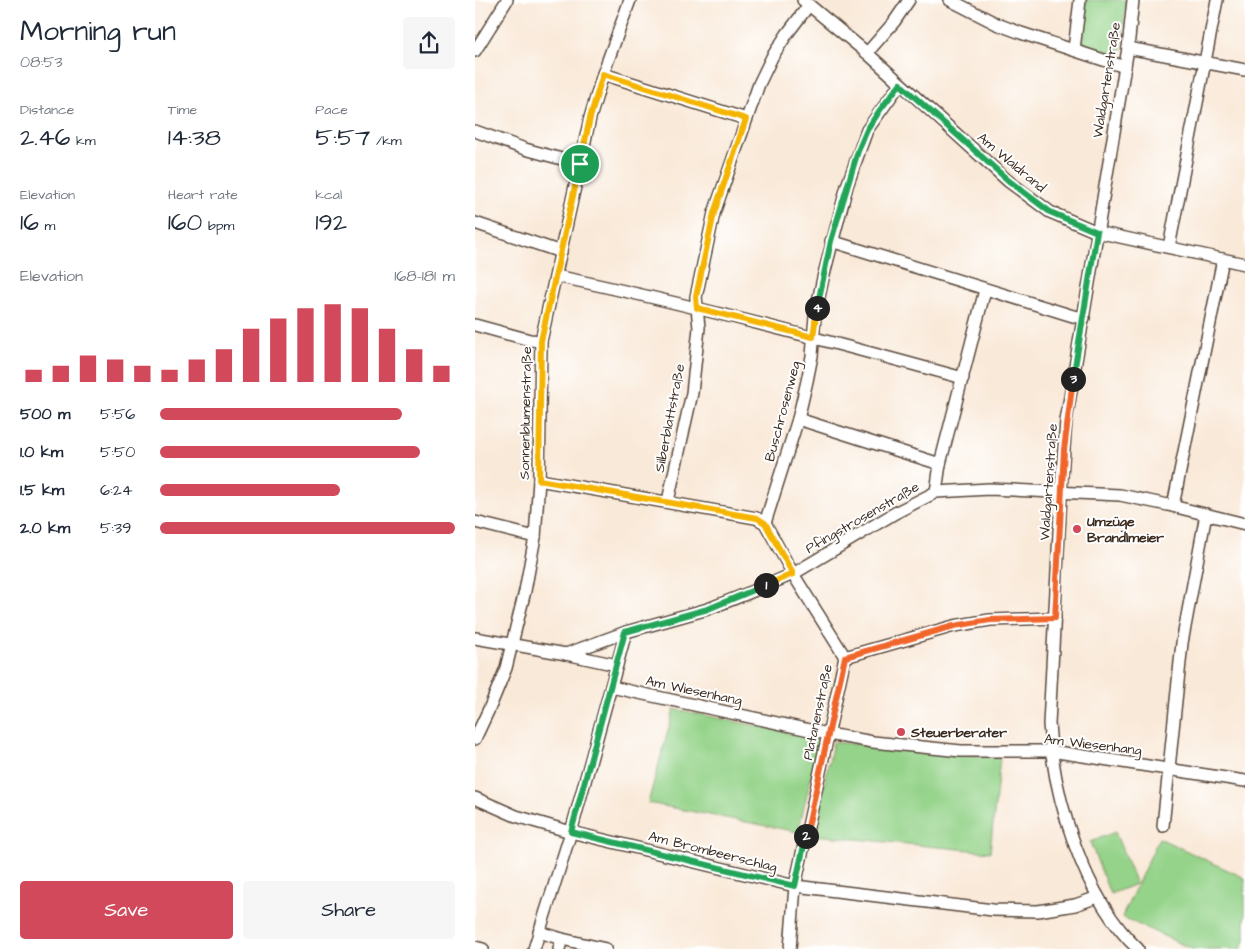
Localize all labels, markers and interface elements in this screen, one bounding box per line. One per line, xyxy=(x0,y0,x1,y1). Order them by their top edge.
text: Morning run xyxy=(20,12,176,51)
button: share xyxy=(403,17,455,69)
street label: Waldgartenstraße xyxy=(1088,20,1126,140)
text: 08:53 xyxy=(20,51,63,73)
text: Distance xyxy=(20,100,74,120)
text: Time xyxy=(168,100,197,120)
text: Pace xyxy=(315,100,348,120)
text: 2.46 xyxy=(20,120,71,155)
text: 14:38 xyxy=(168,120,221,155)
text: 5:57 xyxy=(315,120,370,155)
street label: Am Waldrand xyxy=(973,128,1050,197)
text: km xyxy=(71,131,96,151)
text: /km xyxy=(370,131,402,151)
pin xyxy=(559,143,601,185)
icon: arrive xyxy=(566,150,594,178)
text: Elevation xyxy=(20,185,75,205)
text: Heart rate xyxy=(168,185,238,205)
text: kcal xyxy=(315,185,342,205)
text: 16 xyxy=(20,205,39,240)
text: 160 xyxy=(168,205,202,240)
text: 192 xyxy=(315,205,347,240)
text: m xyxy=(39,216,55,236)
text: bpm xyxy=(202,216,234,236)
text: Elevation xyxy=(20,265,83,287)
text: 168–181 m xyxy=(394,265,455,287)
pin: 4 xyxy=(805,296,829,320)
text: 4 xyxy=(813,298,822,318)
street label: Sonnenblumenstraße xyxy=(515,346,537,480)
street label: Buschrosenweg xyxy=(760,359,806,464)
street label: Silberblattstraße xyxy=(650,362,690,474)
pin: 3 xyxy=(1061,366,1085,392)
text: 3 xyxy=(1070,369,1077,389)
text: 500 m xyxy=(20,403,70,425)
text: 5:56 xyxy=(100,403,135,425)
street label: Waldgartenstraße xyxy=(1035,423,1063,541)
text: 1.0 km xyxy=(20,441,63,463)
text: 5:50 xyxy=(100,441,135,463)
street label: Pfingstrosenstraße xyxy=(802,477,924,559)
text: 1.5 km xyxy=(20,479,64,501)
text: 6:24 xyxy=(100,479,133,501)
place label: Umzüge Brandlmeier xyxy=(1087,512,1164,548)
text: 2.0 km xyxy=(20,517,70,539)
text: 5:39 xyxy=(100,517,131,539)
marker: Umzüge Brandlmeier xyxy=(1071,523,1083,535)
pin: 1 xyxy=(753,572,779,598)
text: 1 xyxy=(766,575,767,595)
street label: Platanenstraße xyxy=(798,662,838,762)
street label: Am Wiesenhang xyxy=(644,671,744,711)
place label: Steuerberater xyxy=(910,723,1007,743)
marker: Steuerberater xyxy=(895,726,907,738)
street label: Am Wiesenhang xyxy=(1043,729,1143,761)
pin: 2 xyxy=(793,824,819,848)
street label: Am Brombeerschlag xyxy=(646,826,779,878)
text: 2 xyxy=(802,826,811,846)
button: Save xyxy=(20,881,233,939)
button: Share xyxy=(243,881,455,939)

